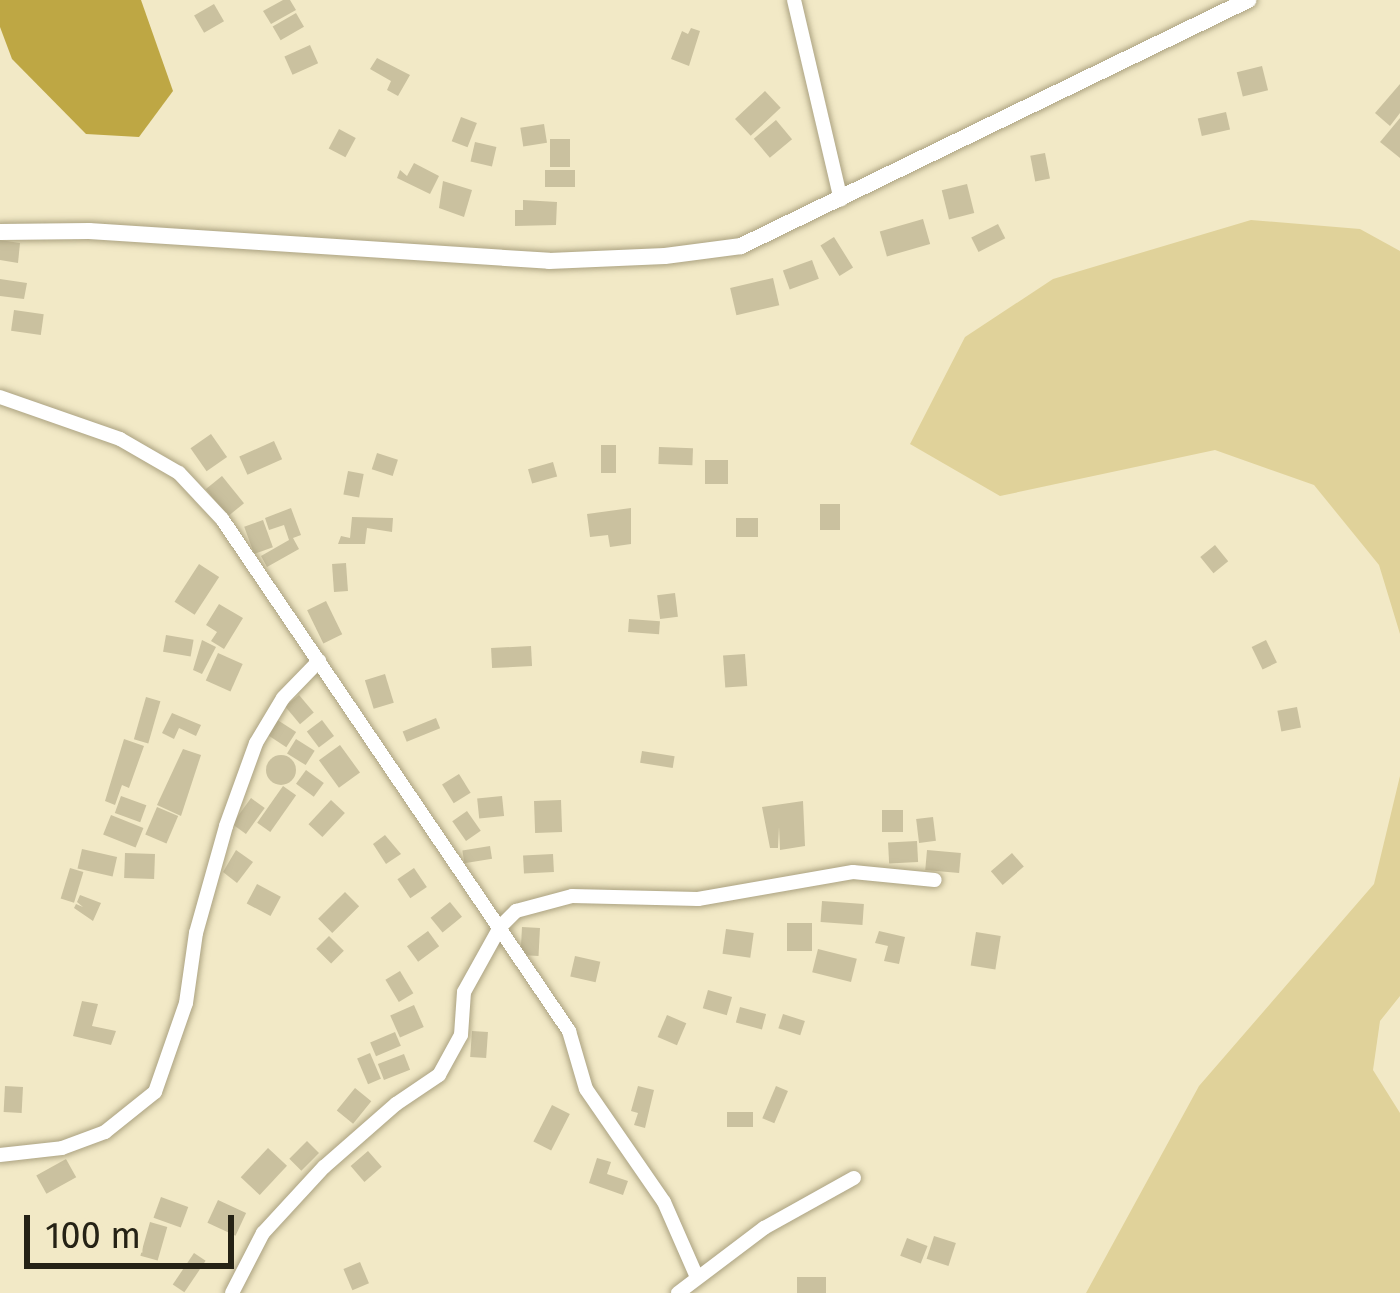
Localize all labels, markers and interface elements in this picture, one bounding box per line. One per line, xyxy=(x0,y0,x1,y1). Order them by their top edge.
scale bar xyxy=(30,1191,240,1265)
text: 100 m xyxy=(45,1214,141,1258)

